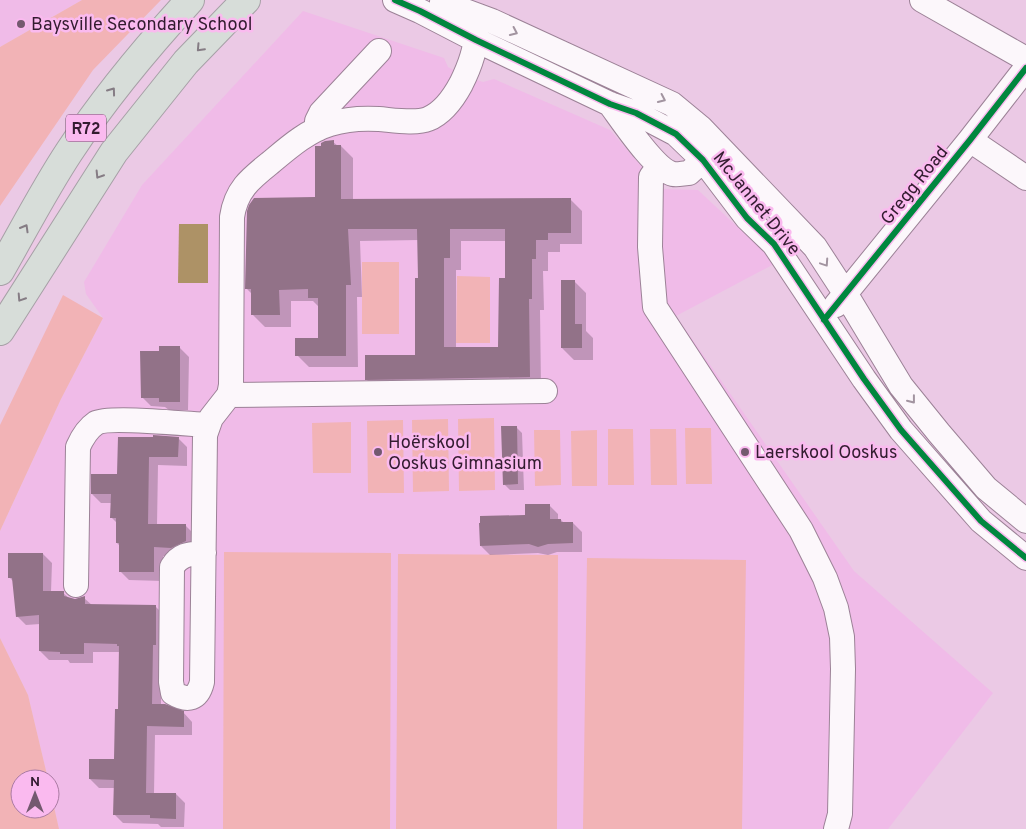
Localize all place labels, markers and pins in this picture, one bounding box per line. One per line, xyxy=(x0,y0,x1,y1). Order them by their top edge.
place label: Baysville Secondary School xyxy=(31,14,252,37)
marker: Baysville Secondary School xyxy=(15,18,27,30)
place label: Hoërskool Ooskus Gimnasium xyxy=(388,432,542,476)
place label: Laerskool Ooskus xyxy=(755,442,897,465)
marker: Hoërskool Ooskus Gimnasium xyxy=(372,446,384,458)
marker: Laerskool Ooskus xyxy=(739,446,751,458)

